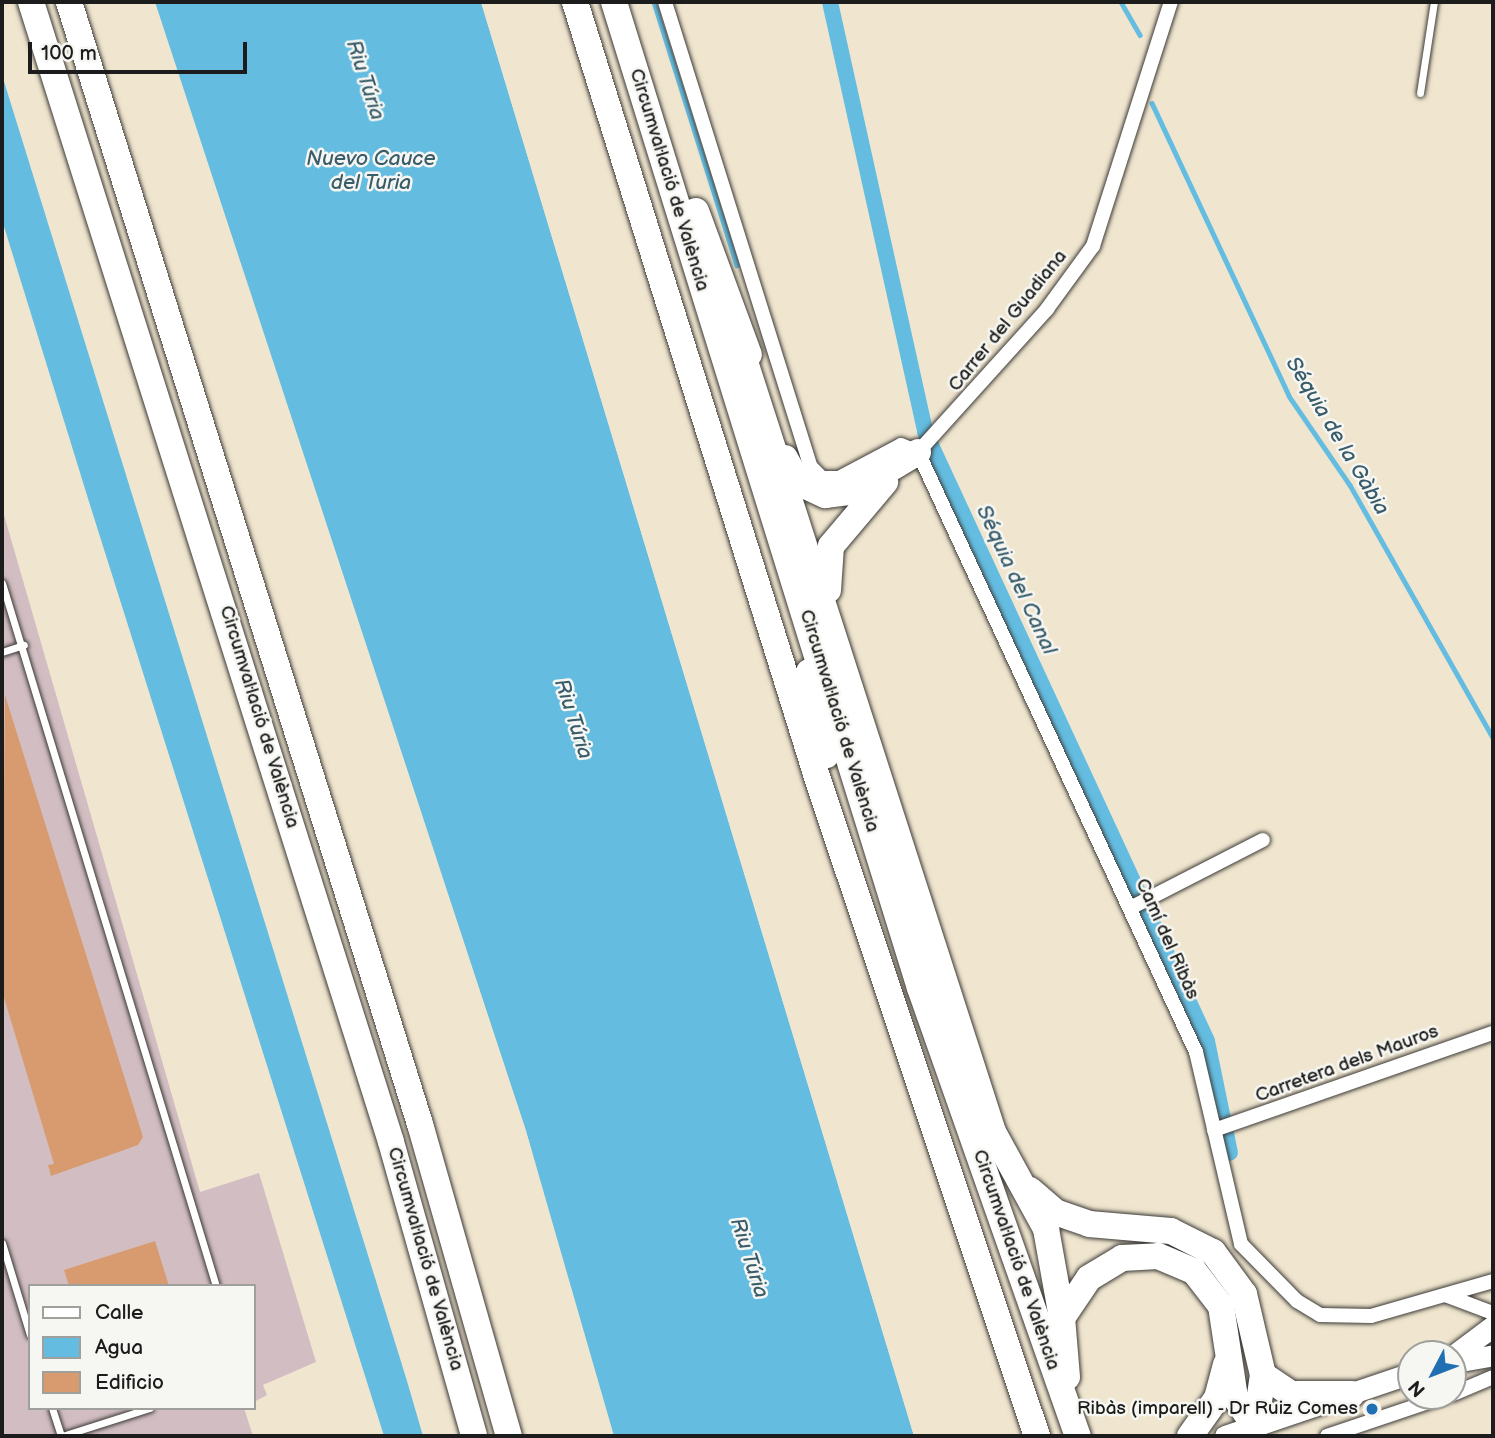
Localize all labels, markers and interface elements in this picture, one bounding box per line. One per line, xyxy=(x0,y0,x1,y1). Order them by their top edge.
scale bar xyxy=(32,28,250,72)
water label: Riu Túria xyxy=(340,37,390,123)
text: 100 m xyxy=(41,41,97,66)
street label: Circumval·lació de València xyxy=(624,66,714,294)
water label: Nuevo Cauce del Turia xyxy=(306,146,436,196)
street label: Carrer del Guadiana xyxy=(944,246,1072,396)
water label: Séquia de la Gàbia xyxy=(1280,352,1394,520)
water label: Séquia del Canal xyxy=(970,501,1062,659)
street label: Circumval·lació de València xyxy=(214,603,304,831)
street label: Circumval·lació de València xyxy=(794,607,884,835)
water label: Riu Túria xyxy=(548,676,598,762)
street label: Camí del Ribàs xyxy=(1130,875,1204,1003)
street label: Carretera dels Mauros xyxy=(1252,1020,1442,1108)
street label: Circumval·lació de València xyxy=(382,1144,468,1374)
street label: Circumval·lació de València xyxy=(967,1147,1065,1373)
water label: Riu Túria xyxy=(724,1215,774,1301)
legend xyxy=(28,1284,256,1410)
text: Calle xyxy=(95,1300,144,1325)
text: Agua xyxy=(95,1335,143,1360)
north arrow xyxy=(1397,1340,1467,1410)
text: Edificio xyxy=(95,1370,164,1395)
text: N xyxy=(1404,1375,1431,1401)
place label: Ribàs (imparell) - Dr Ruiz Comes xyxy=(1075,1398,1358,1420)
marker: Ribàs (imparell) - Dr Ruiz Comes xyxy=(1364,1401,1380,1417)

